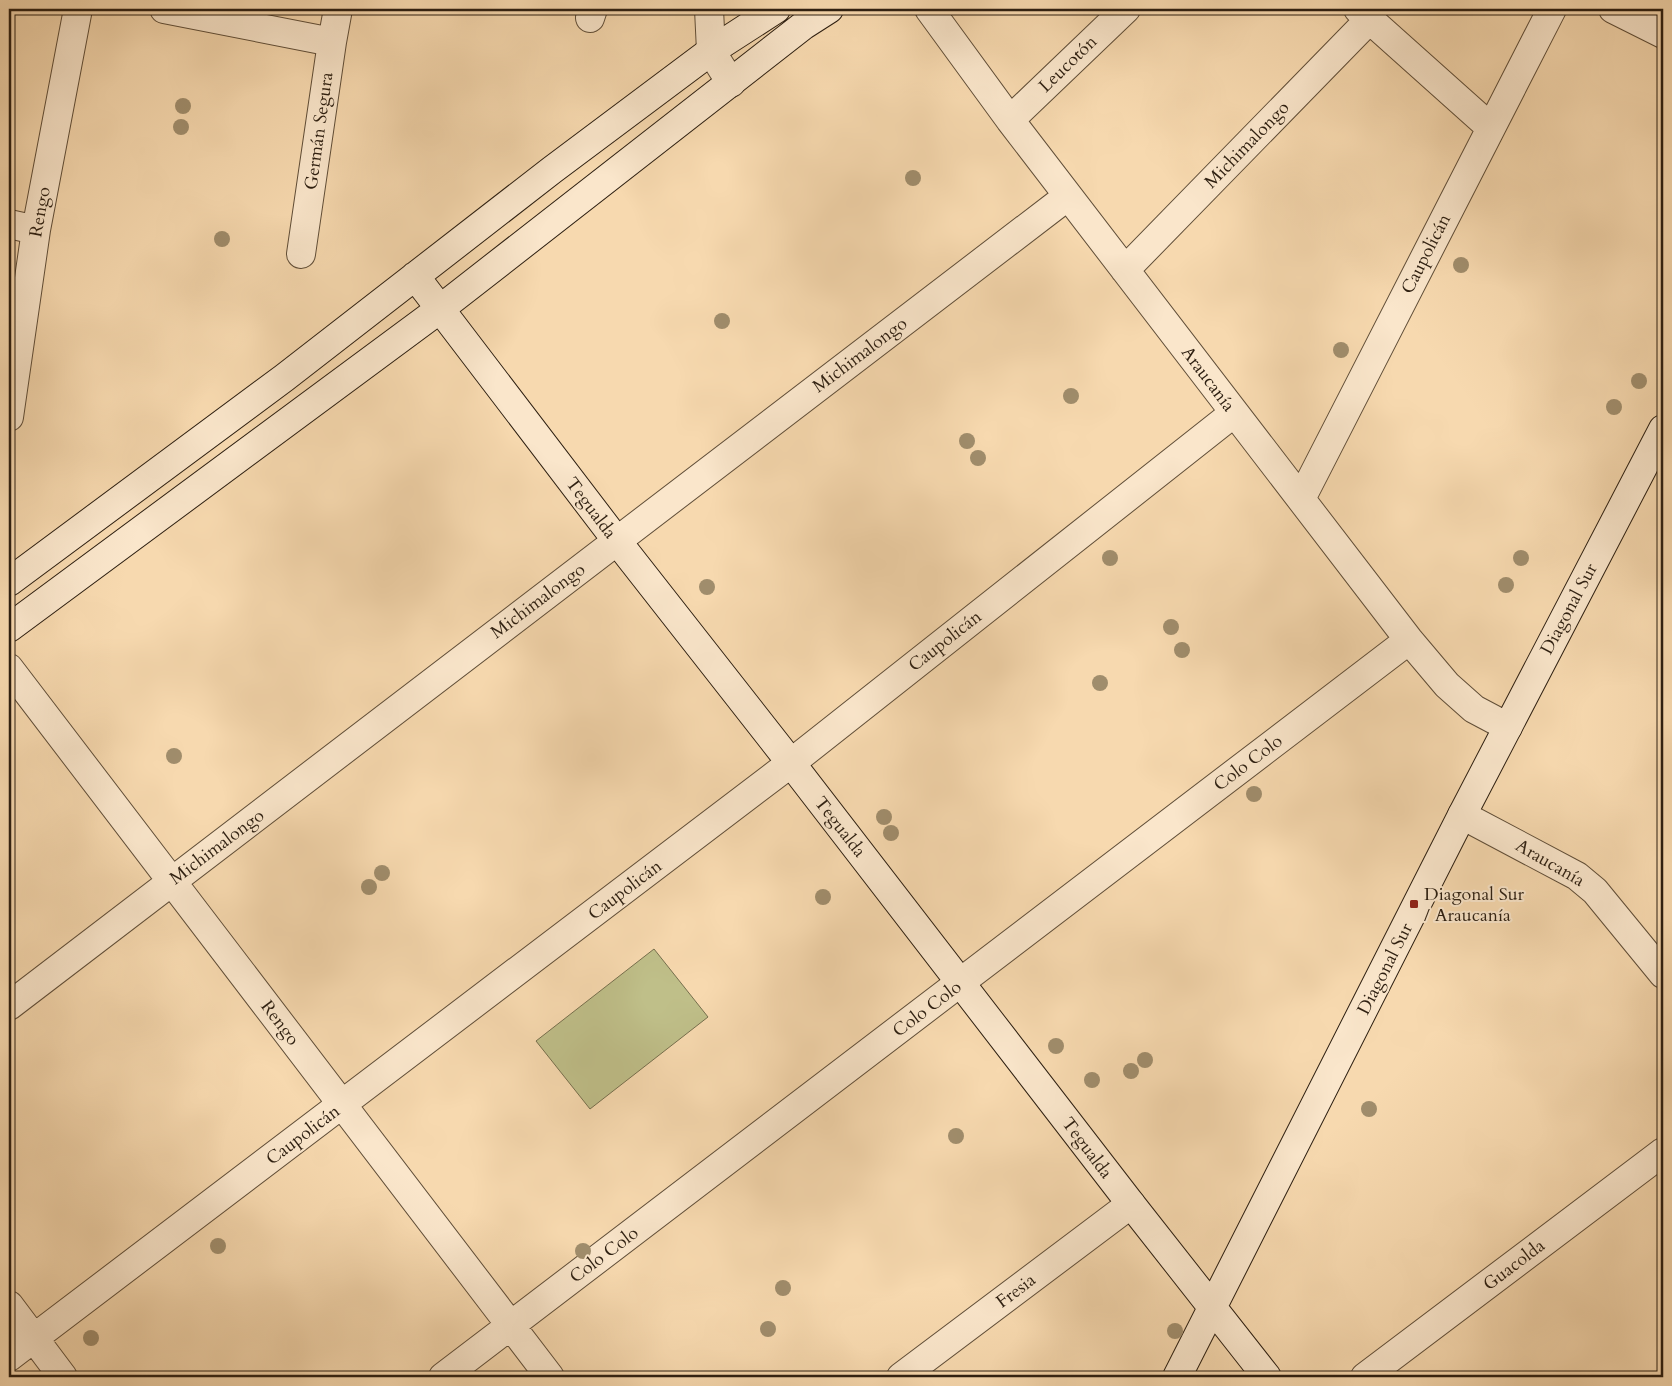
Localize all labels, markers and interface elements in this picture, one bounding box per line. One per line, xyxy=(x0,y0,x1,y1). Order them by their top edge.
street label: Leucotón xyxy=(1033,29,1103,98)
street label: Germán Segura xyxy=(298,70,340,191)
street label: Michimalongo xyxy=(1199,96,1295,194)
street label: Rengo xyxy=(23,185,57,239)
street label: Caupolicán xyxy=(1395,209,1457,298)
street label: Michimalongo xyxy=(808,311,913,399)
street label: Araucanía xyxy=(1175,341,1241,417)
street label: Tegualda xyxy=(560,472,622,544)
street label: Michimalongo xyxy=(486,557,591,645)
street label: Diagonal Sur xyxy=(1534,559,1604,659)
street label: Caupolicán xyxy=(903,604,987,678)
street label: Colo Colo xyxy=(1208,729,1288,797)
street label: Tegualda xyxy=(808,791,872,863)
street label: Michimalongo xyxy=(165,803,270,891)
street label: Araucanía xyxy=(1511,833,1589,893)
street label: Caupolicán xyxy=(583,853,668,926)
place label: Diagonal Sur / Araucanía xyxy=(1424,882,1525,928)
marker: Diagonal Sur / Araucanía xyxy=(1408,898,1420,910)
street label: Diagonal Sur xyxy=(1351,918,1419,1019)
street label: Colo Colo xyxy=(887,975,967,1043)
street label: Rengo xyxy=(255,995,305,1051)
street label: Caupolicán xyxy=(261,1098,346,1171)
street label: Tegualda xyxy=(1056,1112,1118,1184)
street label: Colo Colo xyxy=(564,1221,644,1289)
street label: Guacolda xyxy=(1478,1233,1550,1297)
street label: Fresia xyxy=(991,1268,1041,1314)

